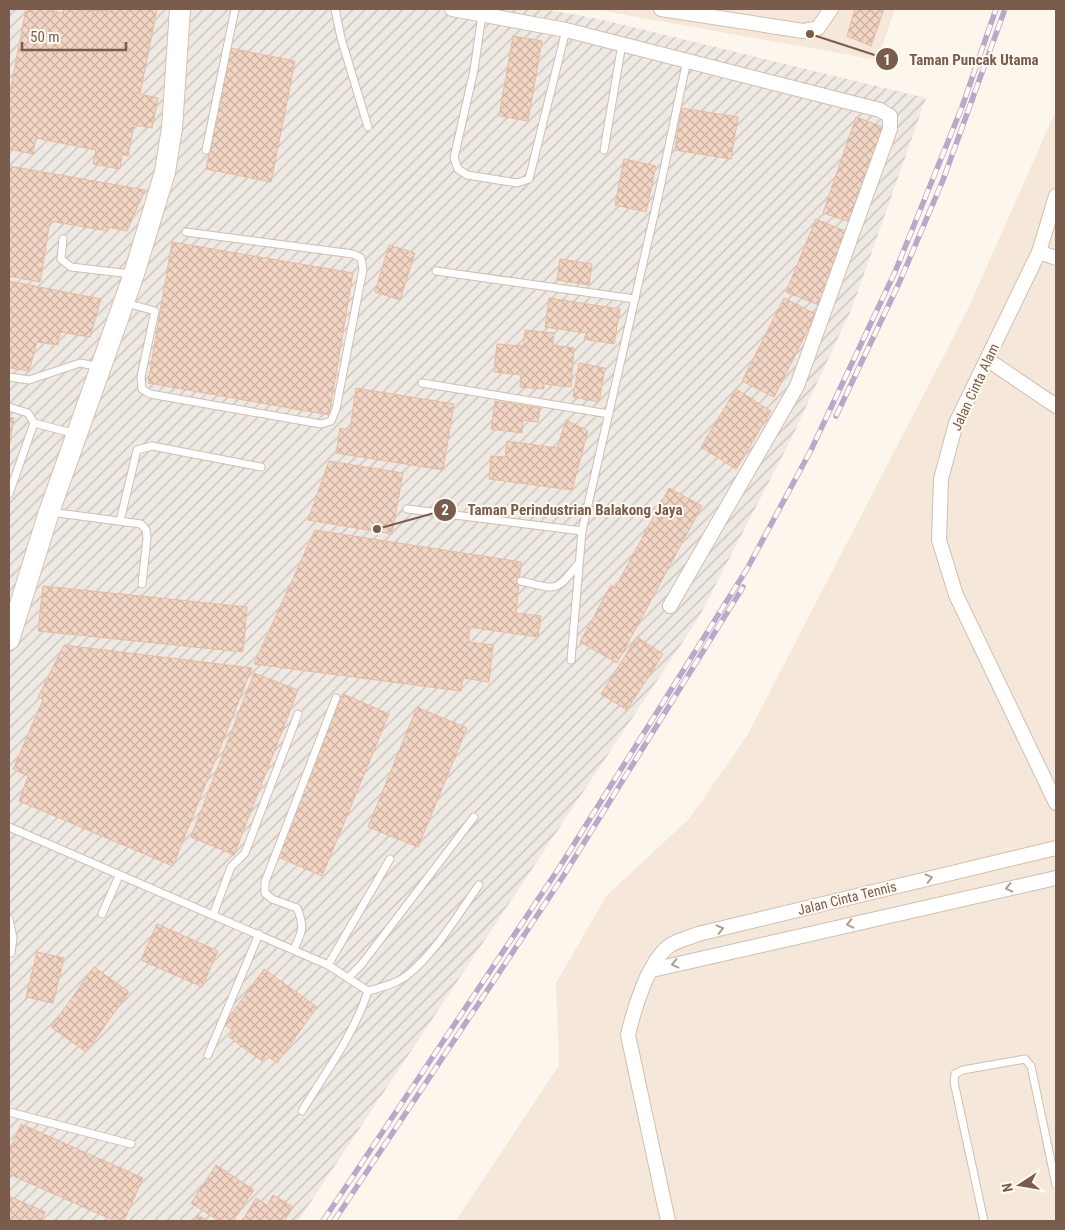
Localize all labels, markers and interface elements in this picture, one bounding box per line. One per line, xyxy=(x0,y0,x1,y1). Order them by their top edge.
scale bar xyxy=(22,20,126,52)
text: 50 m xyxy=(30,28,60,46)
callout: Taman Puncak Utama xyxy=(874,44,1049,74)
text: 1 xyxy=(883,51,891,69)
text: Taman Puncak Utama xyxy=(909,51,1039,69)
street label: Jalan Cinta Alam xyxy=(948,341,1002,433)
callout: Taman Perindustrian Balakong Jaya xyxy=(433,495,692,525)
text: 2 xyxy=(441,501,449,519)
text: Taman Perindustrian Balakong Jaya xyxy=(468,501,682,519)
one-way arrow xyxy=(924,873,933,884)
street label: Jalan Cinta Tennis xyxy=(796,878,898,918)
one-way arrow xyxy=(1004,882,1013,893)
one-way arrow xyxy=(846,918,855,929)
one-way arrow xyxy=(715,924,724,935)
one-way arrow xyxy=(670,958,679,969)
north arrow xyxy=(995,1160,1045,1210)
text: N xyxy=(999,1182,1016,1194)

